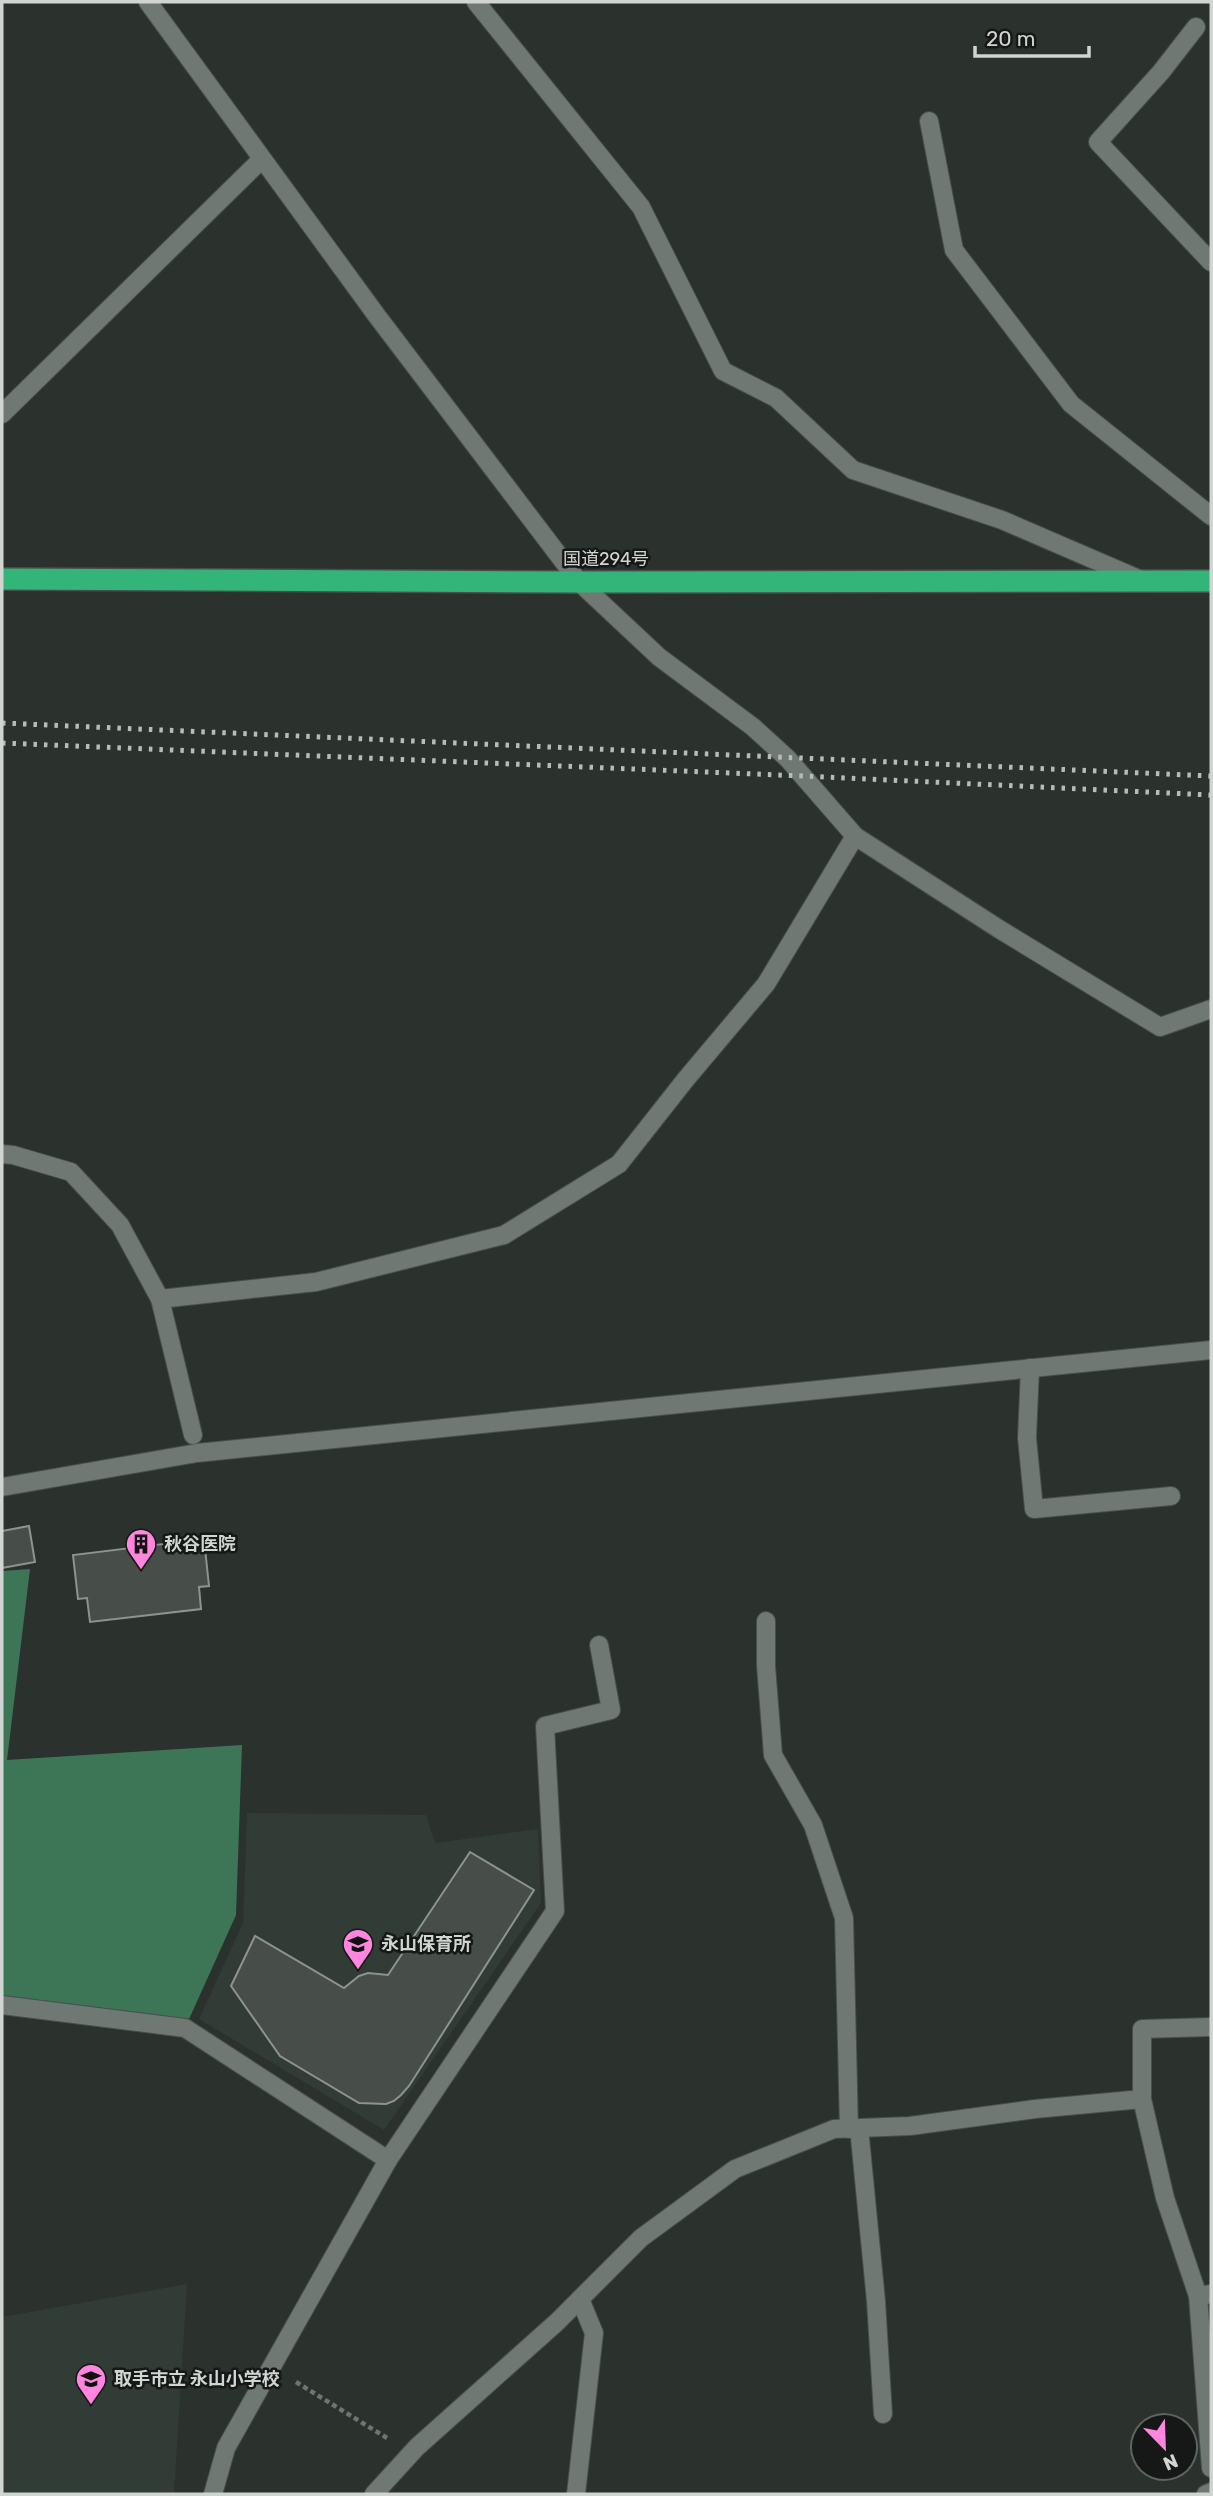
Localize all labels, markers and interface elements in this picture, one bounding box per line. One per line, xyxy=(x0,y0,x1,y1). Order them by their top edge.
scale bar xyxy=(975,14,1089,58)
text: 20 m xyxy=(986,26,1035,51)
street label: 国道294号 xyxy=(563,548,649,570)
building icon: 秋谷医院 xyxy=(124,1527,158,1571)
place label: 秋谷医院 xyxy=(164,1533,236,1555)
school or university icon: 永山保育所 xyxy=(341,1927,375,1971)
place label: 永山保育所 xyxy=(381,1933,471,1955)
school or university icon: 取手市立 永山小学校 xyxy=(74,2362,108,2406)
place label: 取手市立 永山小学校 xyxy=(114,2368,280,2390)
north arrow xyxy=(1129,2412,1199,2482)
text: N xyxy=(1160,2449,1181,2475)

